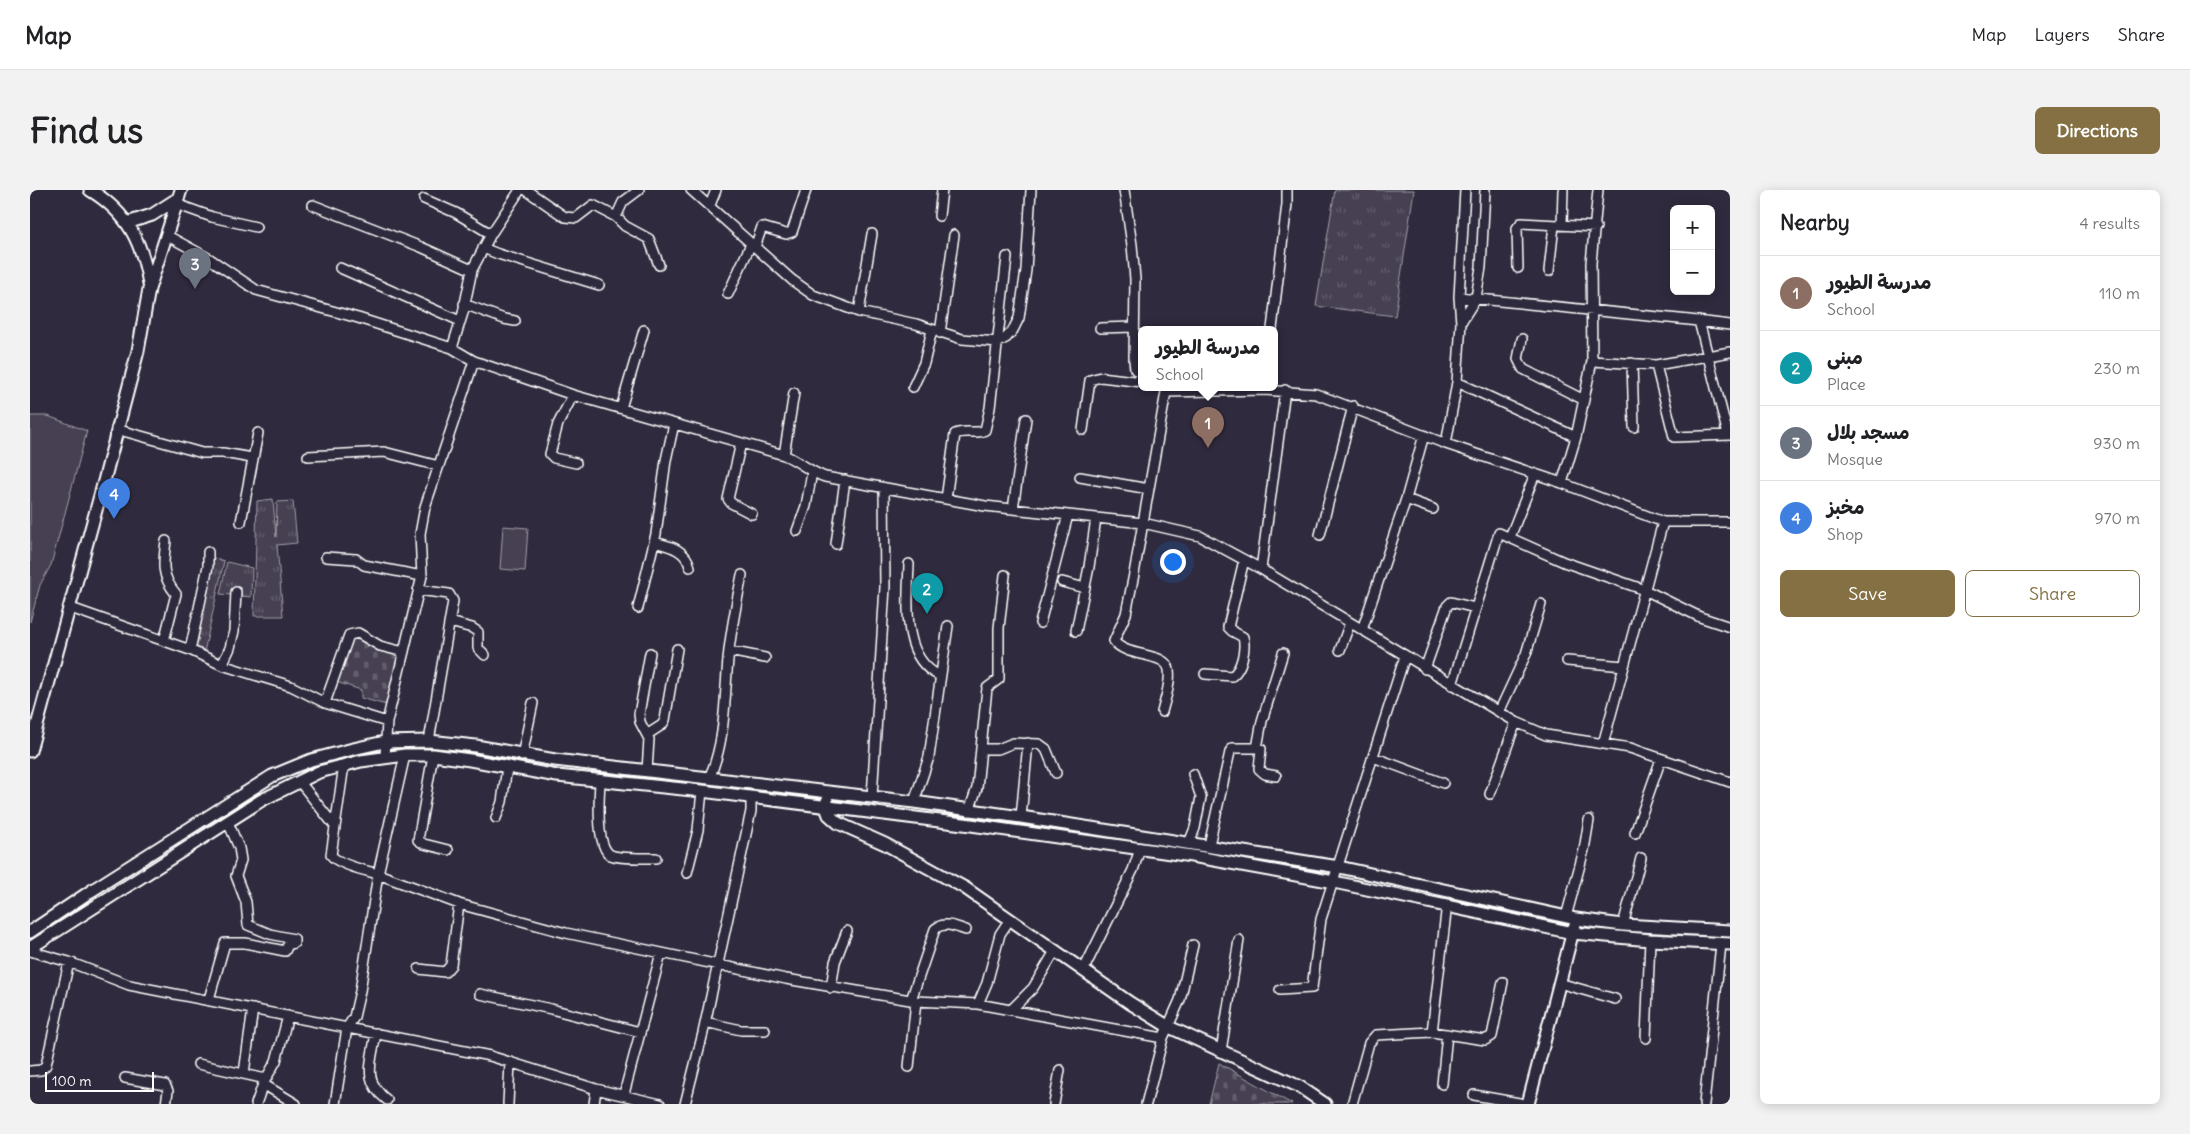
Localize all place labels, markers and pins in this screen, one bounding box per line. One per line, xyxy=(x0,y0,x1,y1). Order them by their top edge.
pin: 3 xyxy=(179,248,211,289)
pin: 1 xyxy=(1192,407,1224,448)
pin: 4 xyxy=(98,478,130,519)
pin: 2 xyxy=(911,573,943,614)

